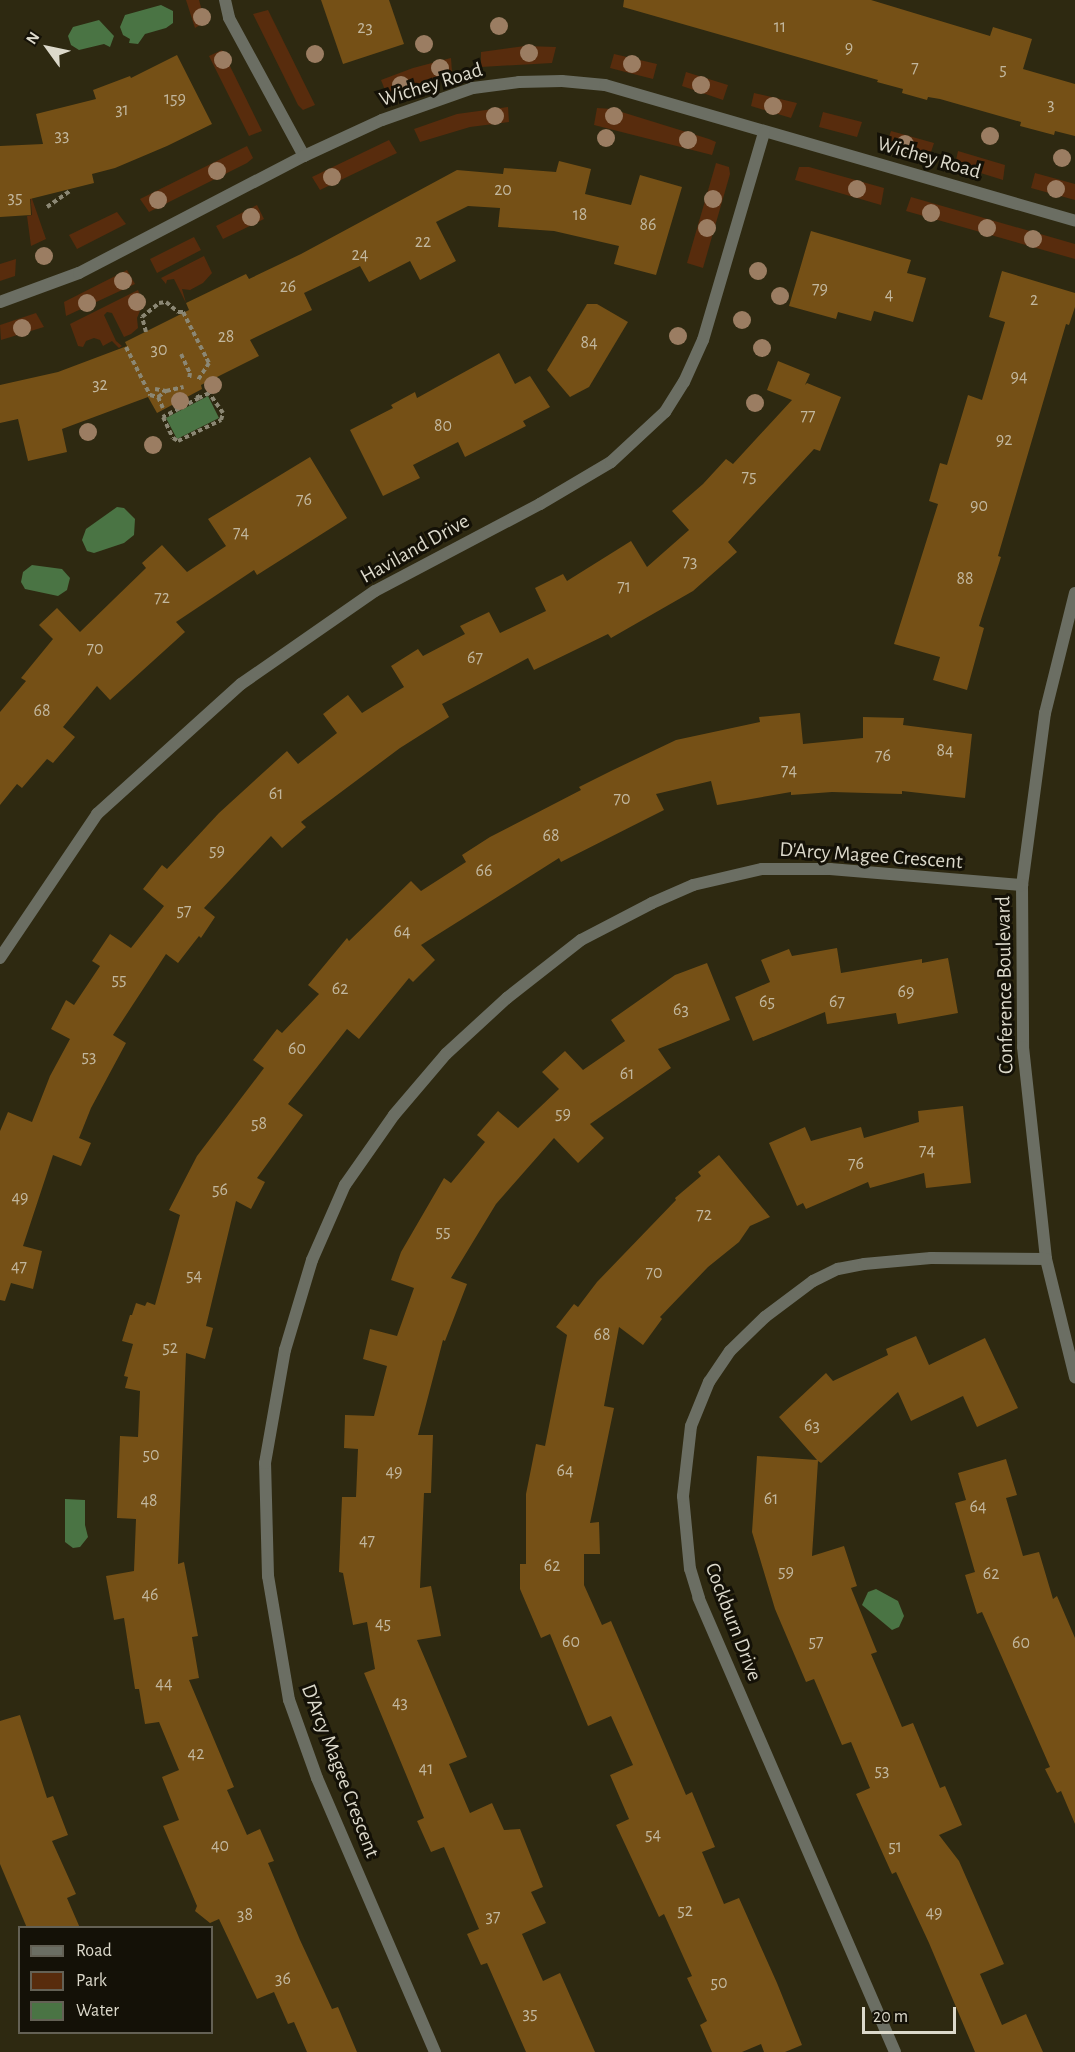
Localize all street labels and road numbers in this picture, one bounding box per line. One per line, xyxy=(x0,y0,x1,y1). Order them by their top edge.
street label: Wichey Road xyxy=(376,57,486,113)
street label: Wichey Road xyxy=(874,131,984,185)
street label: Haviland Drive xyxy=(356,509,474,589)
street label: D'Arcy Magee Crescent xyxy=(778,837,964,875)
street label: Conference Boulevard xyxy=(991,896,1019,1074)
street label: Cockburn Drive xyxy=(699,1559,767,1685)
street label: D'Arcy Magee Crescent xyxy=(295,1681,385,1861)

